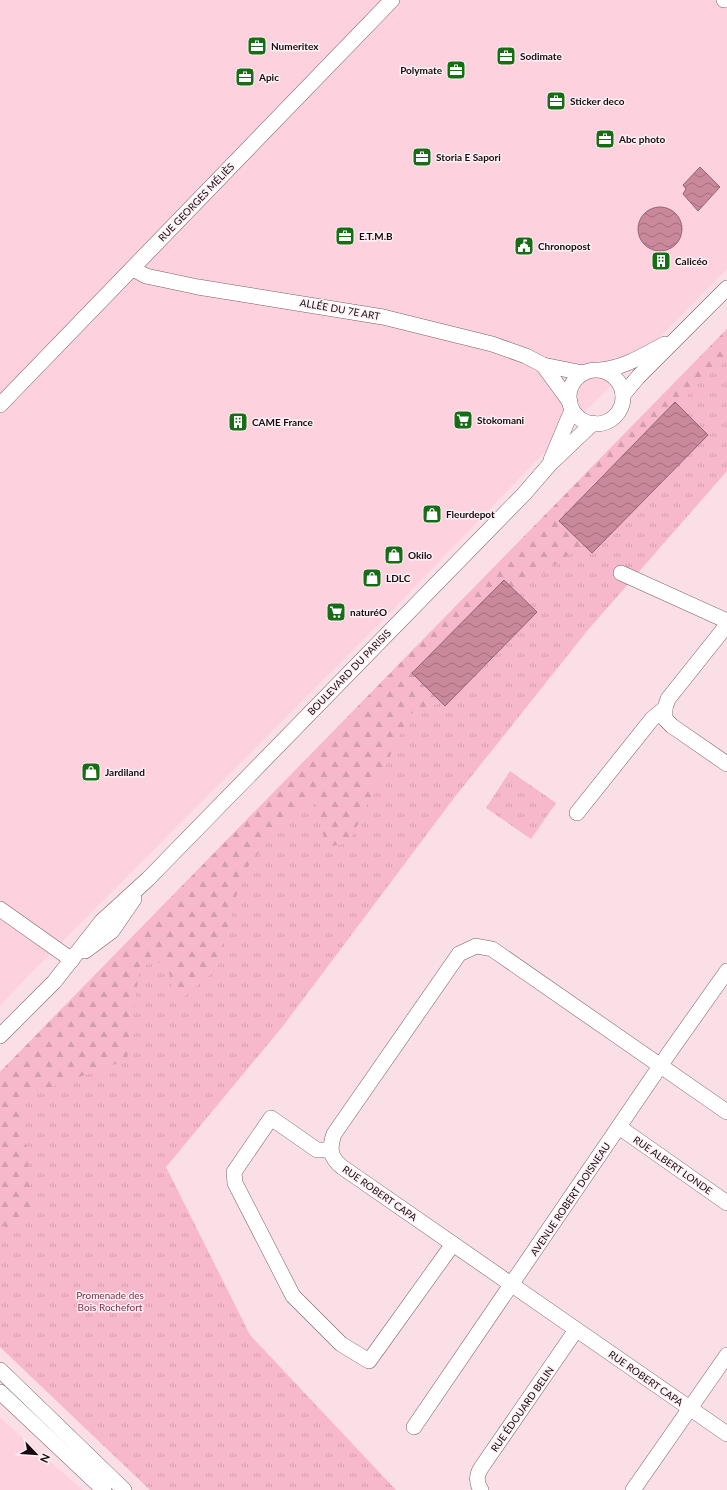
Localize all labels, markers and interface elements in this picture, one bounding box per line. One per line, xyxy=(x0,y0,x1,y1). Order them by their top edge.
office icon: Numeritex xyxy=(246,35,268,57)
place label: Numeritex xyxy=(271,40,319,52)
office icon: Sodimate xyxy=(495,45,517,67)
place label: Sodimate xyxy=(520,50,562,62)
office icon: Polymate xyxy=(445,59,467,81)
place label: Polymate xyxy=(400,64,443,76)
office icon: Apic xyxy=(234,66,256,88)
place label: Apic xyxy=(258,71,279,83)
office icon: Sticker deco xyxy=(545,90,567,112)
place label: Sticker deco xyxy=(570,95,625,107)
office icon: Abc photo xyxy=(594,128,616,150)
place label: Abc photo xyxy=(618,133,666,145)
office icon: Storia E Sapori xyxy=(411,146,433,168)
place label: Storia E Sapori xyxy=(436,151,501,163)
street label: RUE GEORGES MÉLIÈS xyxy=(155,160,237,244)
office icon: E.T.M.B xyxy=(334,225,356,247)
place label: E.T.M.B xyxy=(359,230,393,242)
public building icon: Chronopost xyxy=(513,235,535,257)
place label: Chronopost xyxy=(538,240,591,252)
building icon: Calicéo xyxy=(650,250,672,272)
place label: Calicéo xyxy=(675,255,708,267)
street label: ALLÉE DU 7E ART xyxy=(299,296,381,322)
supermarket icon: Stokomani xyxy=(452,409,474,431)
building icon: CAME France xyxy=(227,411,249,433)
place label: Stokomani xyxy=(477,414,525,426)
place label: CAME France xyxy=(252,416,314,428)
shop icon: Fleurdepot xyxy=(421,503,443,525)
place label: Fleurdepot xyxy=(446,508,495,520)
shop icon: Okilo xyxy=(383,544,405,566)
place label: Okilo xyxy=(408,549,432,561)
shop icon: LDLC xyxy=(361,567,383,589)
place label: LDLC xyxy=(386,572,411,584)
supermarket icon: naturéO xyxy=(325,601,347,623)
place label: naturéO xyxy=(350,606,387,618)
street label: BOULEVARD DU PARISIS xyxy=(305,627,393,717)
shop icon: Jardiland xyxy=(80,761,102,783)
place label: Jardiland xyxy=(105,766,145,778)
street label: RUE ALBERT LONDE xyxy=(631,1133,715,1197)
street label: AVENUE ROBERT DOISNEAU xyxy=(528,1140,612,1258)
street label: RUE ROBERT CAPA xyxy=(340,1163,420,1223)
park label: Promenade des Bois Rochefort xyxy=(76,1289,144,1313)
street label: RUE ROBERT CAPA xyxy=(606,1348,686,1408)
street label: RUE ÉDOUARD BELIN xyxy=(488,1364,556,1454)
north arrow xyxy=(16,1434,56,1474)
text: N xyxy=(38,1452,53,1465)

